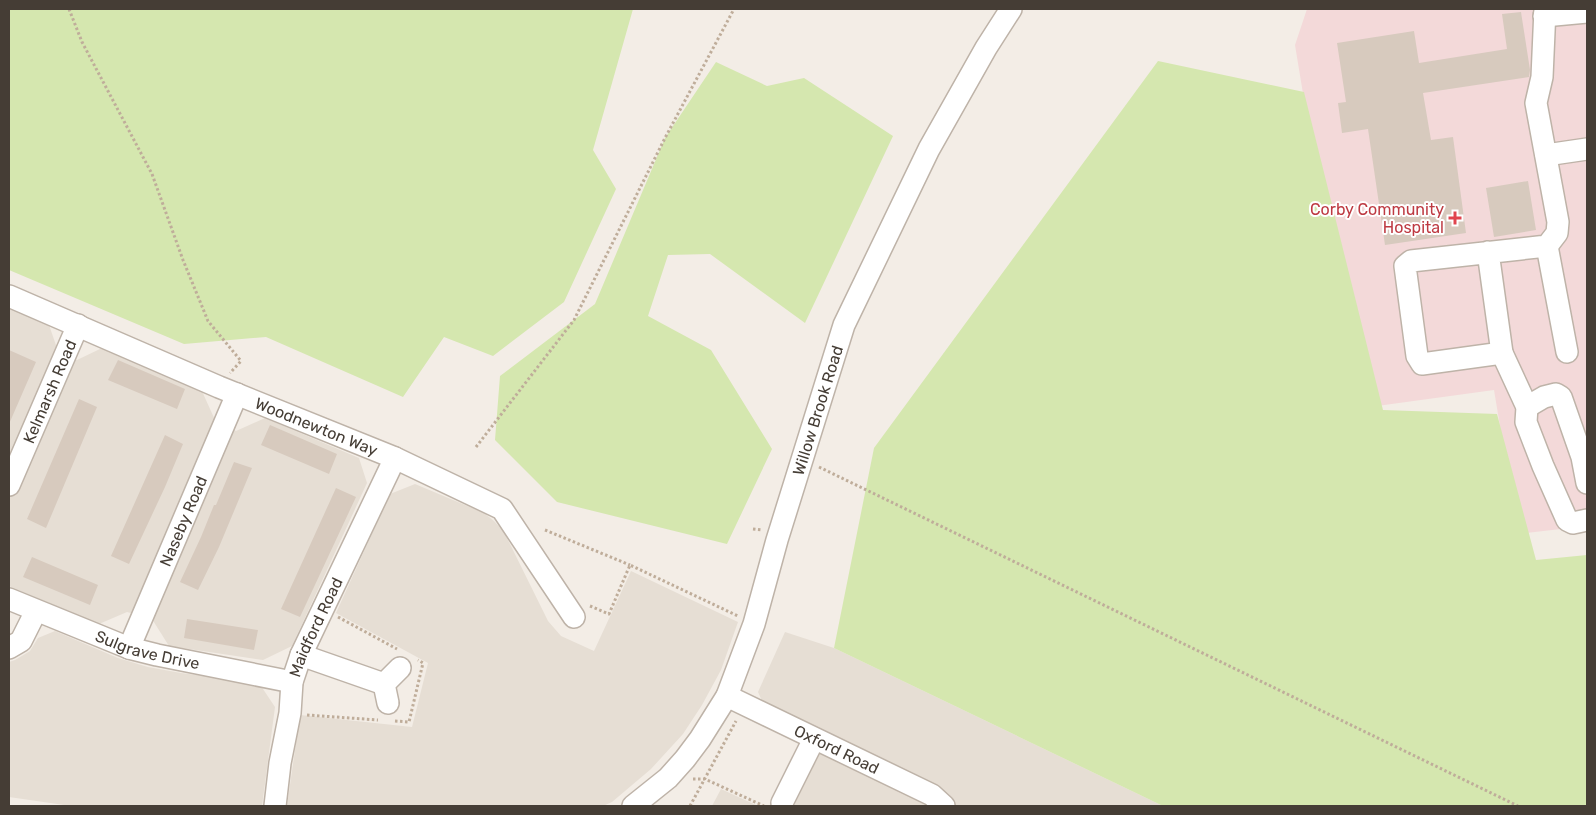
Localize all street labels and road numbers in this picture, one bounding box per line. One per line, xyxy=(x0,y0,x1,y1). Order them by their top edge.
street label: Kelmarsh Road xyxy=(19,337,81,446)
street label: Willow Brook Road xyxy=(789,343,847,478)
street label: Woodnewton Way xyxy=(252,394,381,460)
street label: Naseby Road xyxy=(156,473,211,569)
street label: Maidford Road xyxy=(285,574,347,680)
street label: Sulgrave Drive xyxy=(92,626,201,673)
street label: Oxford Road xyxy=(791,721,882,778)

